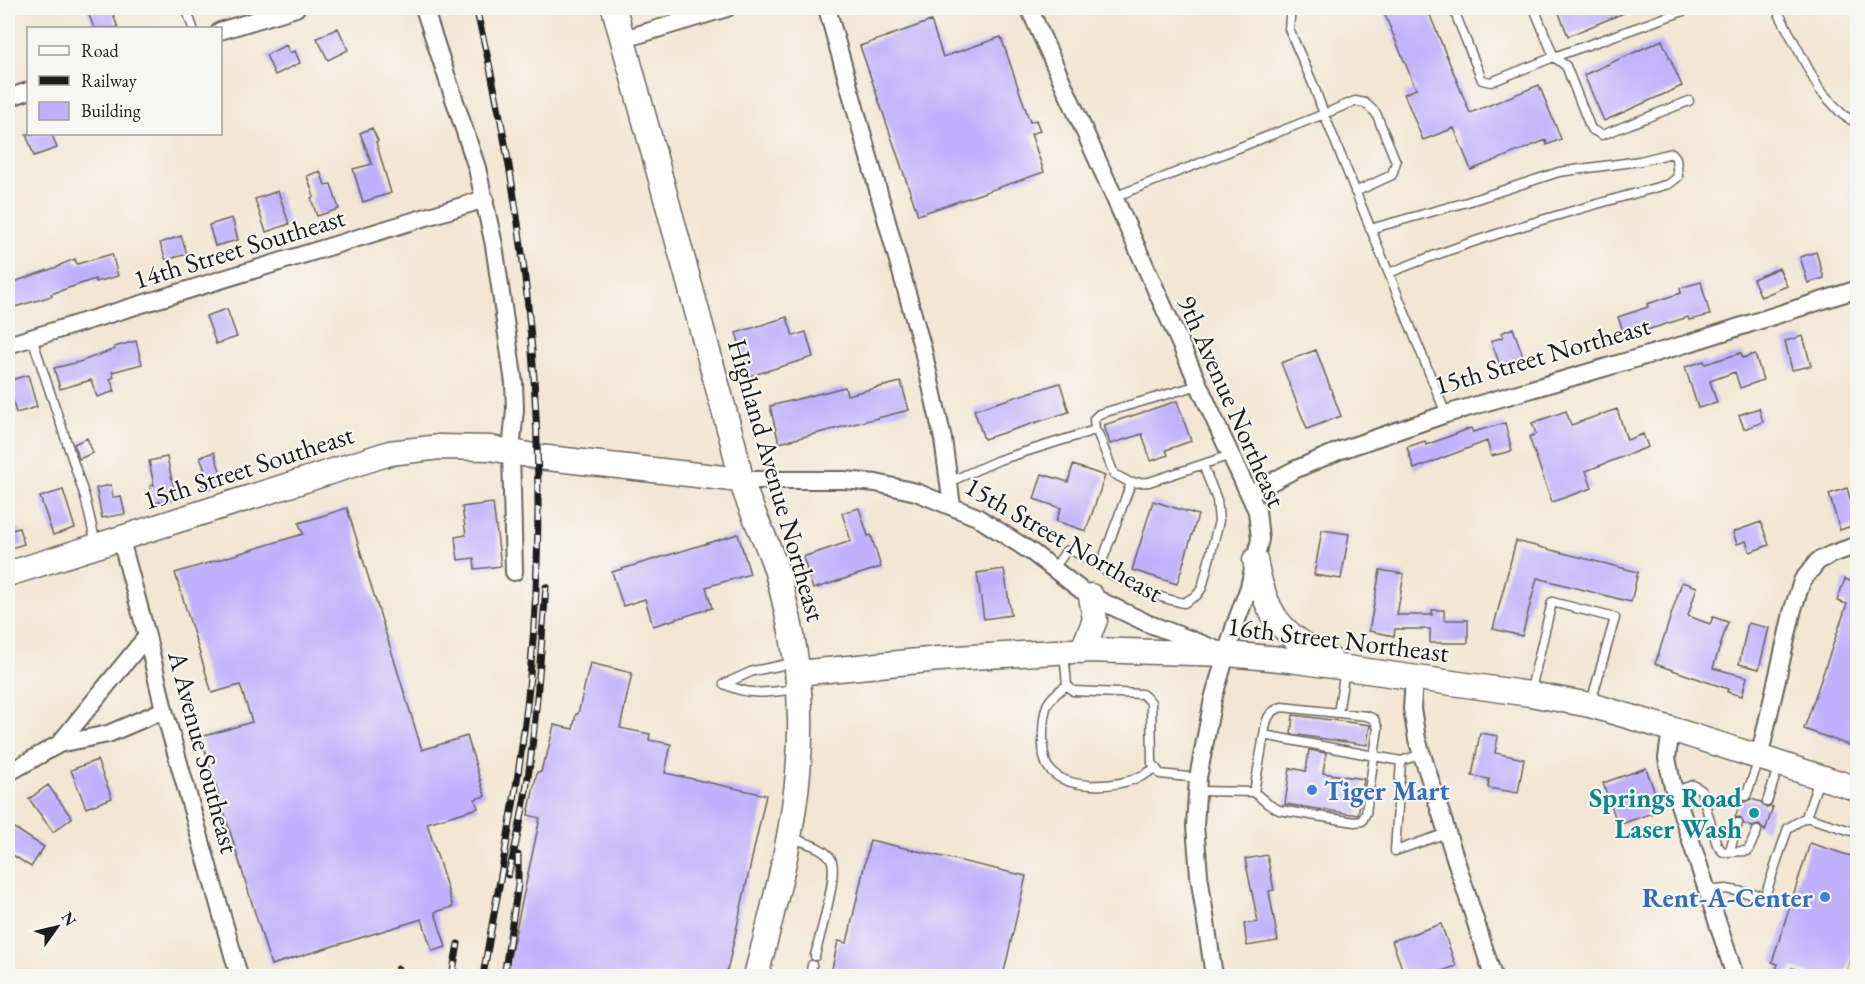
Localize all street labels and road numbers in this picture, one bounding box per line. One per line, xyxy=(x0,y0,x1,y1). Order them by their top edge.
street label: 14th Street Southeast xyxy=(129,199,350,297)
street label: 9th Avenue Northeast xyxy=(1170,290,1295,513)
street label: 15th Street Northeast xyxy=(1430,307,1655,403)
street label: Highland Avenue Northeast xyxy=(720,335,834,626)
street label: 15th Street Southeast xyxy=(138,416,358,518)
street label: 15th Street Northeast xyxy=(959,468,1170,610)
street label: 16th Street Northeast xyxy=(1225,608,1451,670)
street label: A Avenue Southeast xyxy=(160,646,248,857)

